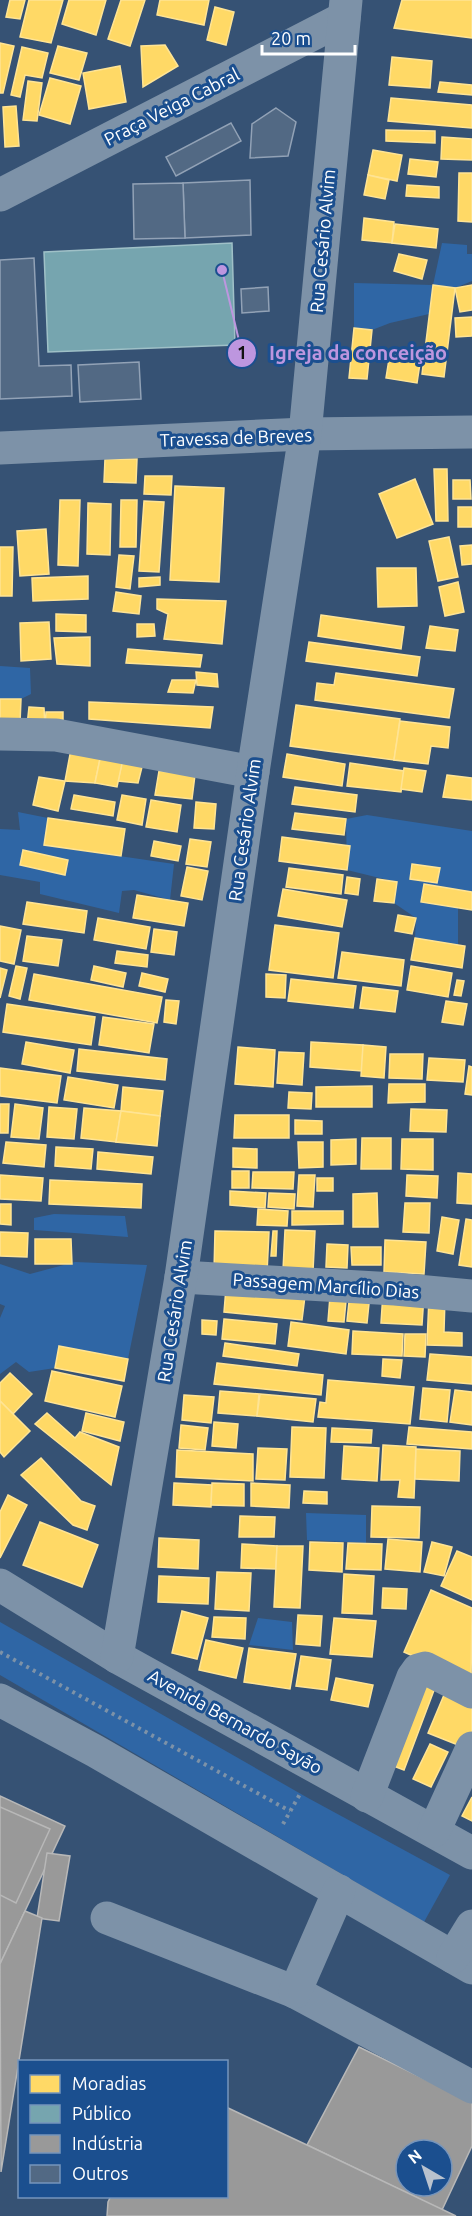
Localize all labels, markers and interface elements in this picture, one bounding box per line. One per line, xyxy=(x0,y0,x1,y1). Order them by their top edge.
scale bar xyxy=(262,18,355,56)
text: 20 m xyxy=(271,28,311,48)
street label: Praça Veiga Cabral xyxy=(101,63,243,149)
street label: Rua Cesário Alvim xyxy=(306,168,338,313)
callout: Igreja da conceição xyxy=(227,334,459,372)
text: Igreja da conceição xyxy=(269,341,447,364)
text: 1 xyxy=(237,342,247,362)
street label: Travessa de Breves xyxy=(159,424,313,450)
street label: Rua Cesário Alvim xyxy=(224,757,264,902)
street label: Rua Cesário Alvim xyxy=(153,1238,195,1383)
street label: Passagem Marcílio Dias xyxy=(232,1269,420,1302)
street label: Avenida Bernardo Sayão xyxy=(145,1665,326,1777)
legend xyxy=(18,2060,228,2198)
text: Moradias xyxy=(72,2073,146,2093)
text: Público xyxy=(72,2103,132,2123)
text: Indústria xyxy=(72,2133,143,2153)
north arrow xyxy=(394,2138,454,2198)
text: N xyxy=(404,2146,425,2167)
text: Outros xyxy=(72,2163,129,2183)

